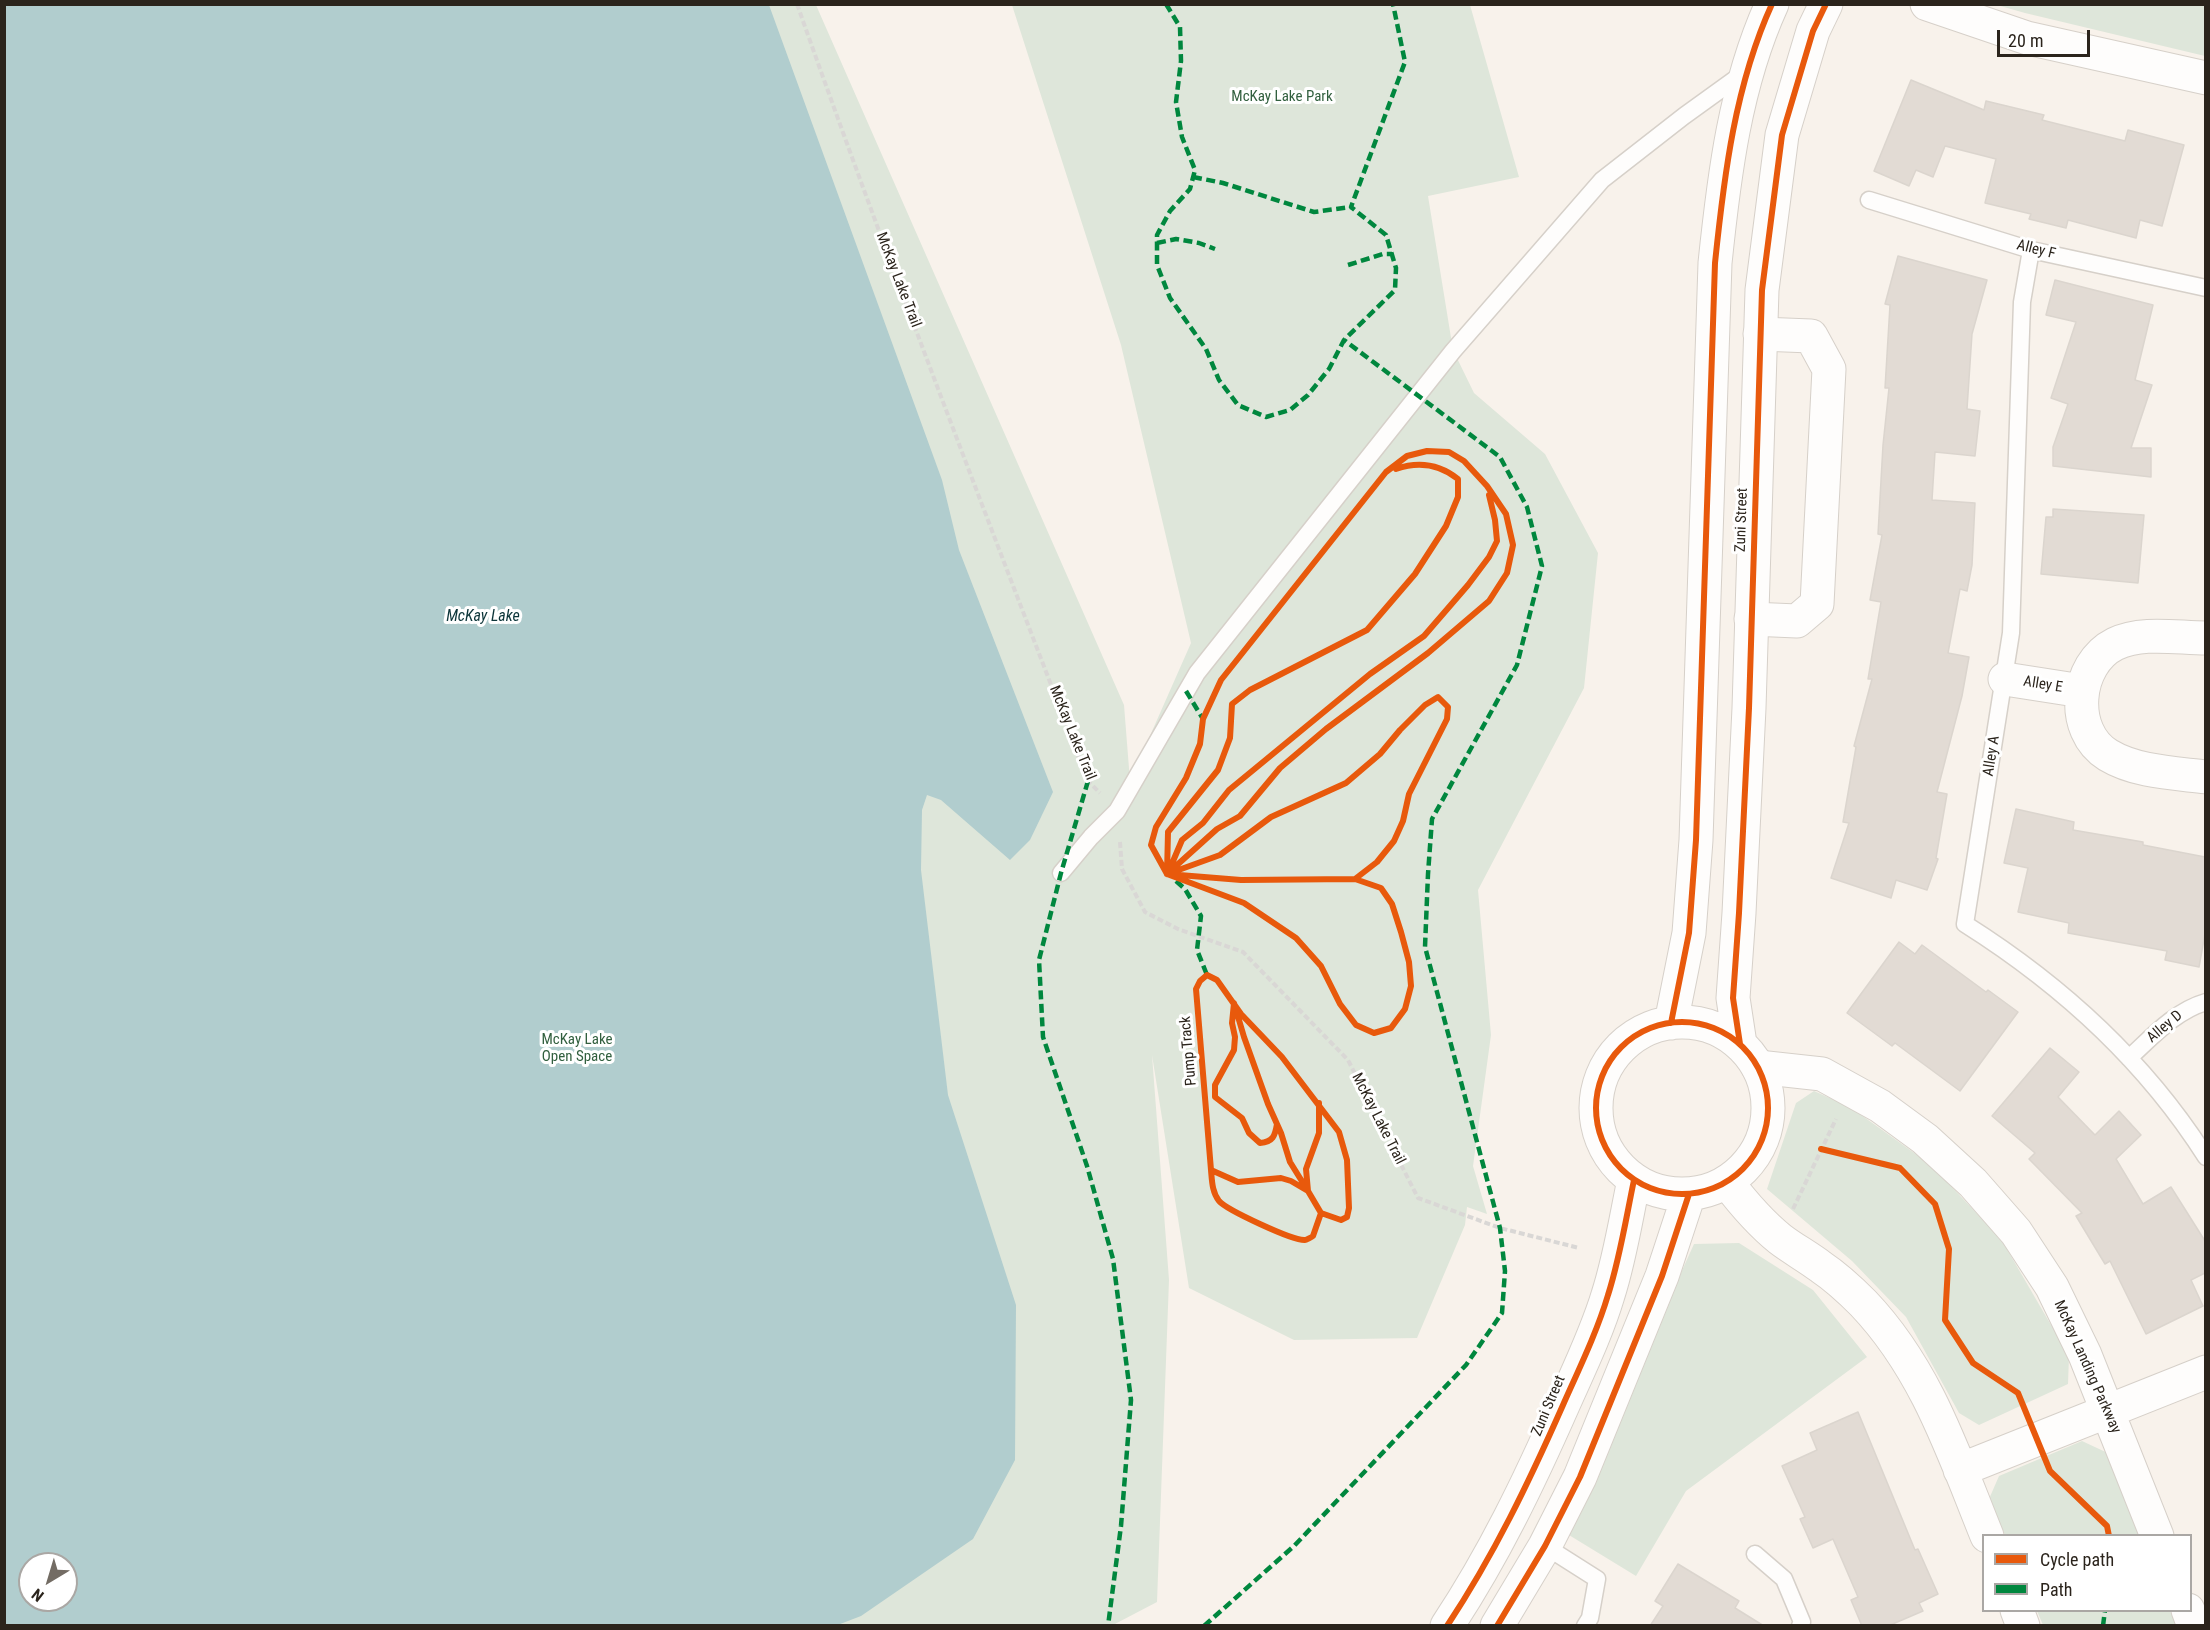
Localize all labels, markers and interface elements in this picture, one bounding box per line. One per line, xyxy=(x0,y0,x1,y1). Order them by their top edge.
scale bar xyxy=(2000,18,2093,56)
text: 20 m xyxy=(2008,30,2043,51)
park label: McKay Lake Park xyxy=(1231,88,1333,106)
street label: McKay Lake Trail xyxy=(872,230,924,330)
street label: Alley F xyxy=(2015,237,2057,263)
street label: Zuni Street xyxy=(1732,488,1752,552)
water label: McKay Lake xyxy=(446,607,520,627)
street label: Alley E xyxy=(2022,673,2064,697)
street label: McKay Lake Trail xyxy=(1045,683,1099,783)
street label: Alley A xyxy=(1980,734,2004,778)
street label: Alley D xyxy=(2144,1007,2186,1047)
street label: Pump Track xyxy=(1177,1015,1201,1087)
park label: McKay Lake Open Space xyxy=(541,1031,613,1066)
street label: McKay Lake Trail xyxy=(1347,1070,1409,1168)
street label: McKay Landing Parkway xyxy=(2050,1298,2124,1436)
street label: Zuni Street xyxy=(1528,1373,1570,1439)
legend xyxy=(1982,1534,2192,1612)
text: Cycle path xyxy=(2040,1549,2114,1570)
north arrow xyxy=(18,1552,78,1612)
text: Path xyxy=(2040,1579,2073,1600)
text: N xyxy=(28,1585,48,1606)

